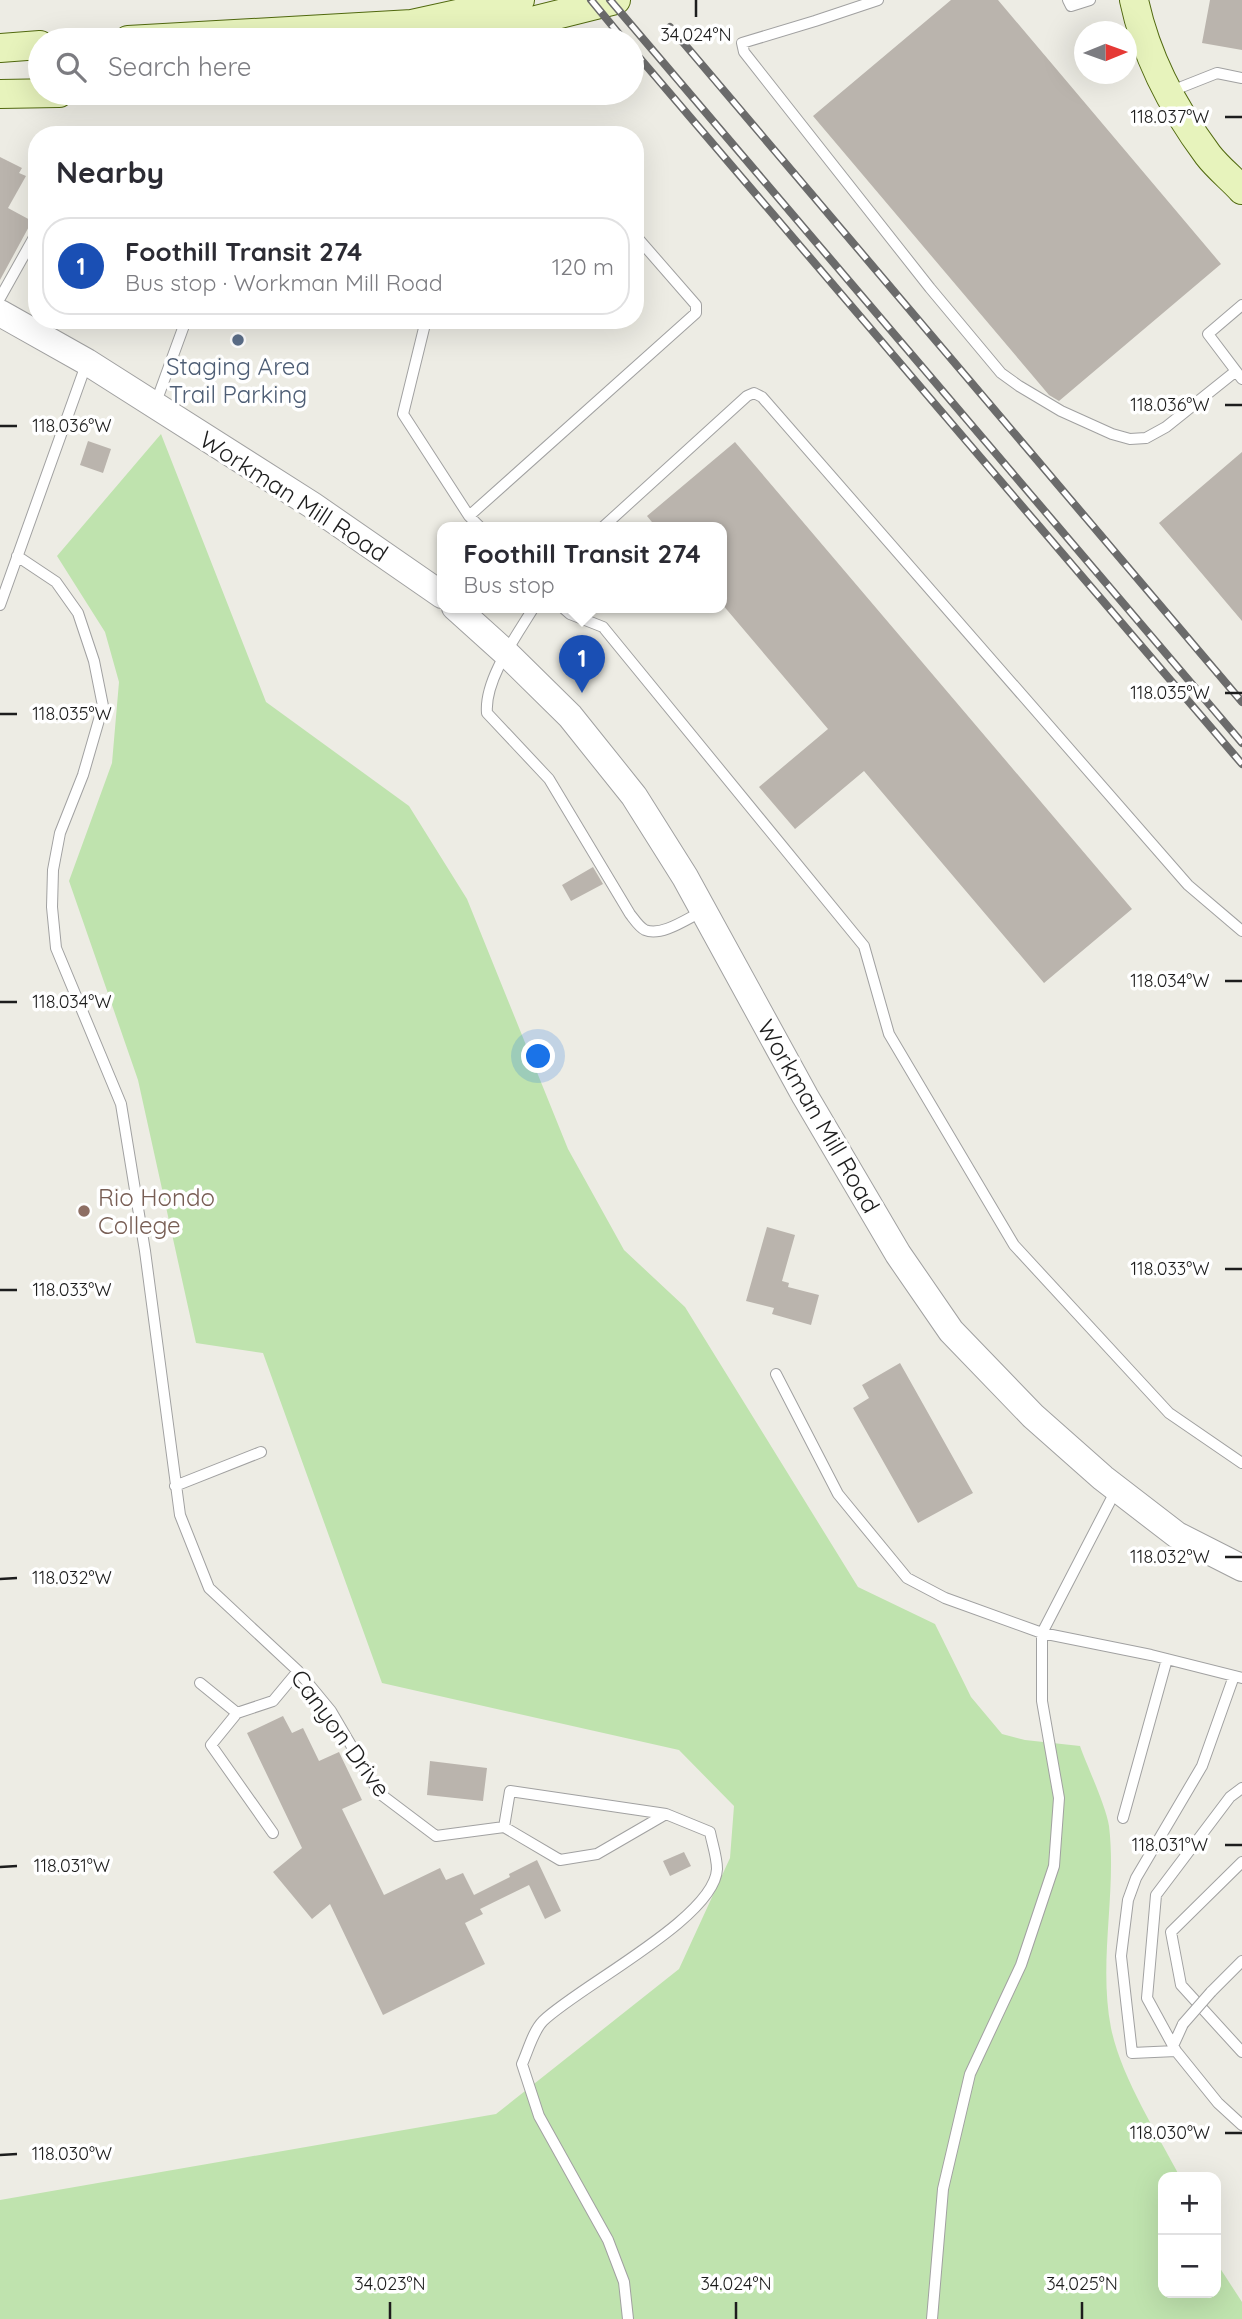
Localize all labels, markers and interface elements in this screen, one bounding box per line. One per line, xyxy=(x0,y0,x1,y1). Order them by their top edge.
north arrow xyxy=(1074,21,1137,84)
text: 34.024°N xyxy=(660,23,732,46)
search box xyxy=(28,28,644,105)
icon: search xyxy=(52,48,90,86)
text: Search here xyxy=(108,50,252,83)
text: 118.037°W xyxy=(1130,105,1210,128)
text: Nearby xyxy=(56,153,164,191)
text: Foothill Transit 274 xyxy=(125,235,362,268)
text: 1 xyxy=(77,252,85,281)
text: 120 m xyxy=(552,252,614,281)
text: Bus stop · Workman Mill Road xyxy=(125,268,443,297)
marker: Staging Area Trail Parking xyxy=(230,332,246,348)
place label: Staging Area Trail Parking xyxy=(166,351,310,409)
text: 118.036°W xyxy=(1130,393,1210,416)
text: 118.036°W xyxy=(32,414,112,437)
street label: Workman Mill Road xyxy=(194,424,394,568)
popup xyxy=(437,522,727,613)
text: Foothill Transit 274 xyxy=(463,537,701,570)
text: Bus stop xyxy=(463,570,555,599)
pin: 1 xyxy=(559,635,605,693)
text: 118.035°W xyxy=(1130,681,1210,704)
text: 118.035°W xyxy=(32,702,112,725)
text: 118.034°W xyxy=(1130,969,1210,992)
text: 118.034°W xyxy=(32,990,112,1013)
street label: Workman Mill Road xyxy=(751,1014,887,1218)
your location xyxy=(521,1039,555,1073)
place label: Rio Hondo College xyxy=(98,1182,215,1240)
marker: Rio Hondo College xyxy=(76,1203,92,1219)
text: 118.033°W xyxy=(1130,1257,1210,1280)
text: 118.033°W xyxy=(32,1278,112,1301)
text: 118.032°W xyxy=(1130,1545,1210,1568)
text: 118.032°W xyxy=(32,1566,112,1589)
street label: Canyon Drive xyxy=(285,1663,397,1803)
text: 118.031°W xyxy=(1132,1833,1208,1856)
text: 118.031°W xyxy=(34,1854,110,1877)
text: 118.030°W xyxy=(1130,2121,1210,2144)
text: 118.030°W xyxy=(32,2142,112,2165)
map controls xyxy=(1158,2172,1221,2298)
button: + xyxy=(1158,2172,1221,2235)
button: − xyxy=(1158,2235,1221,2298)
text: 34.023°N xyxy=(354,2272,426,2295)
text: 34.024°N xyxy=(700,2272,772,2295)
text: 34.025°N xyxy=(1046,2272,1118,2295)

